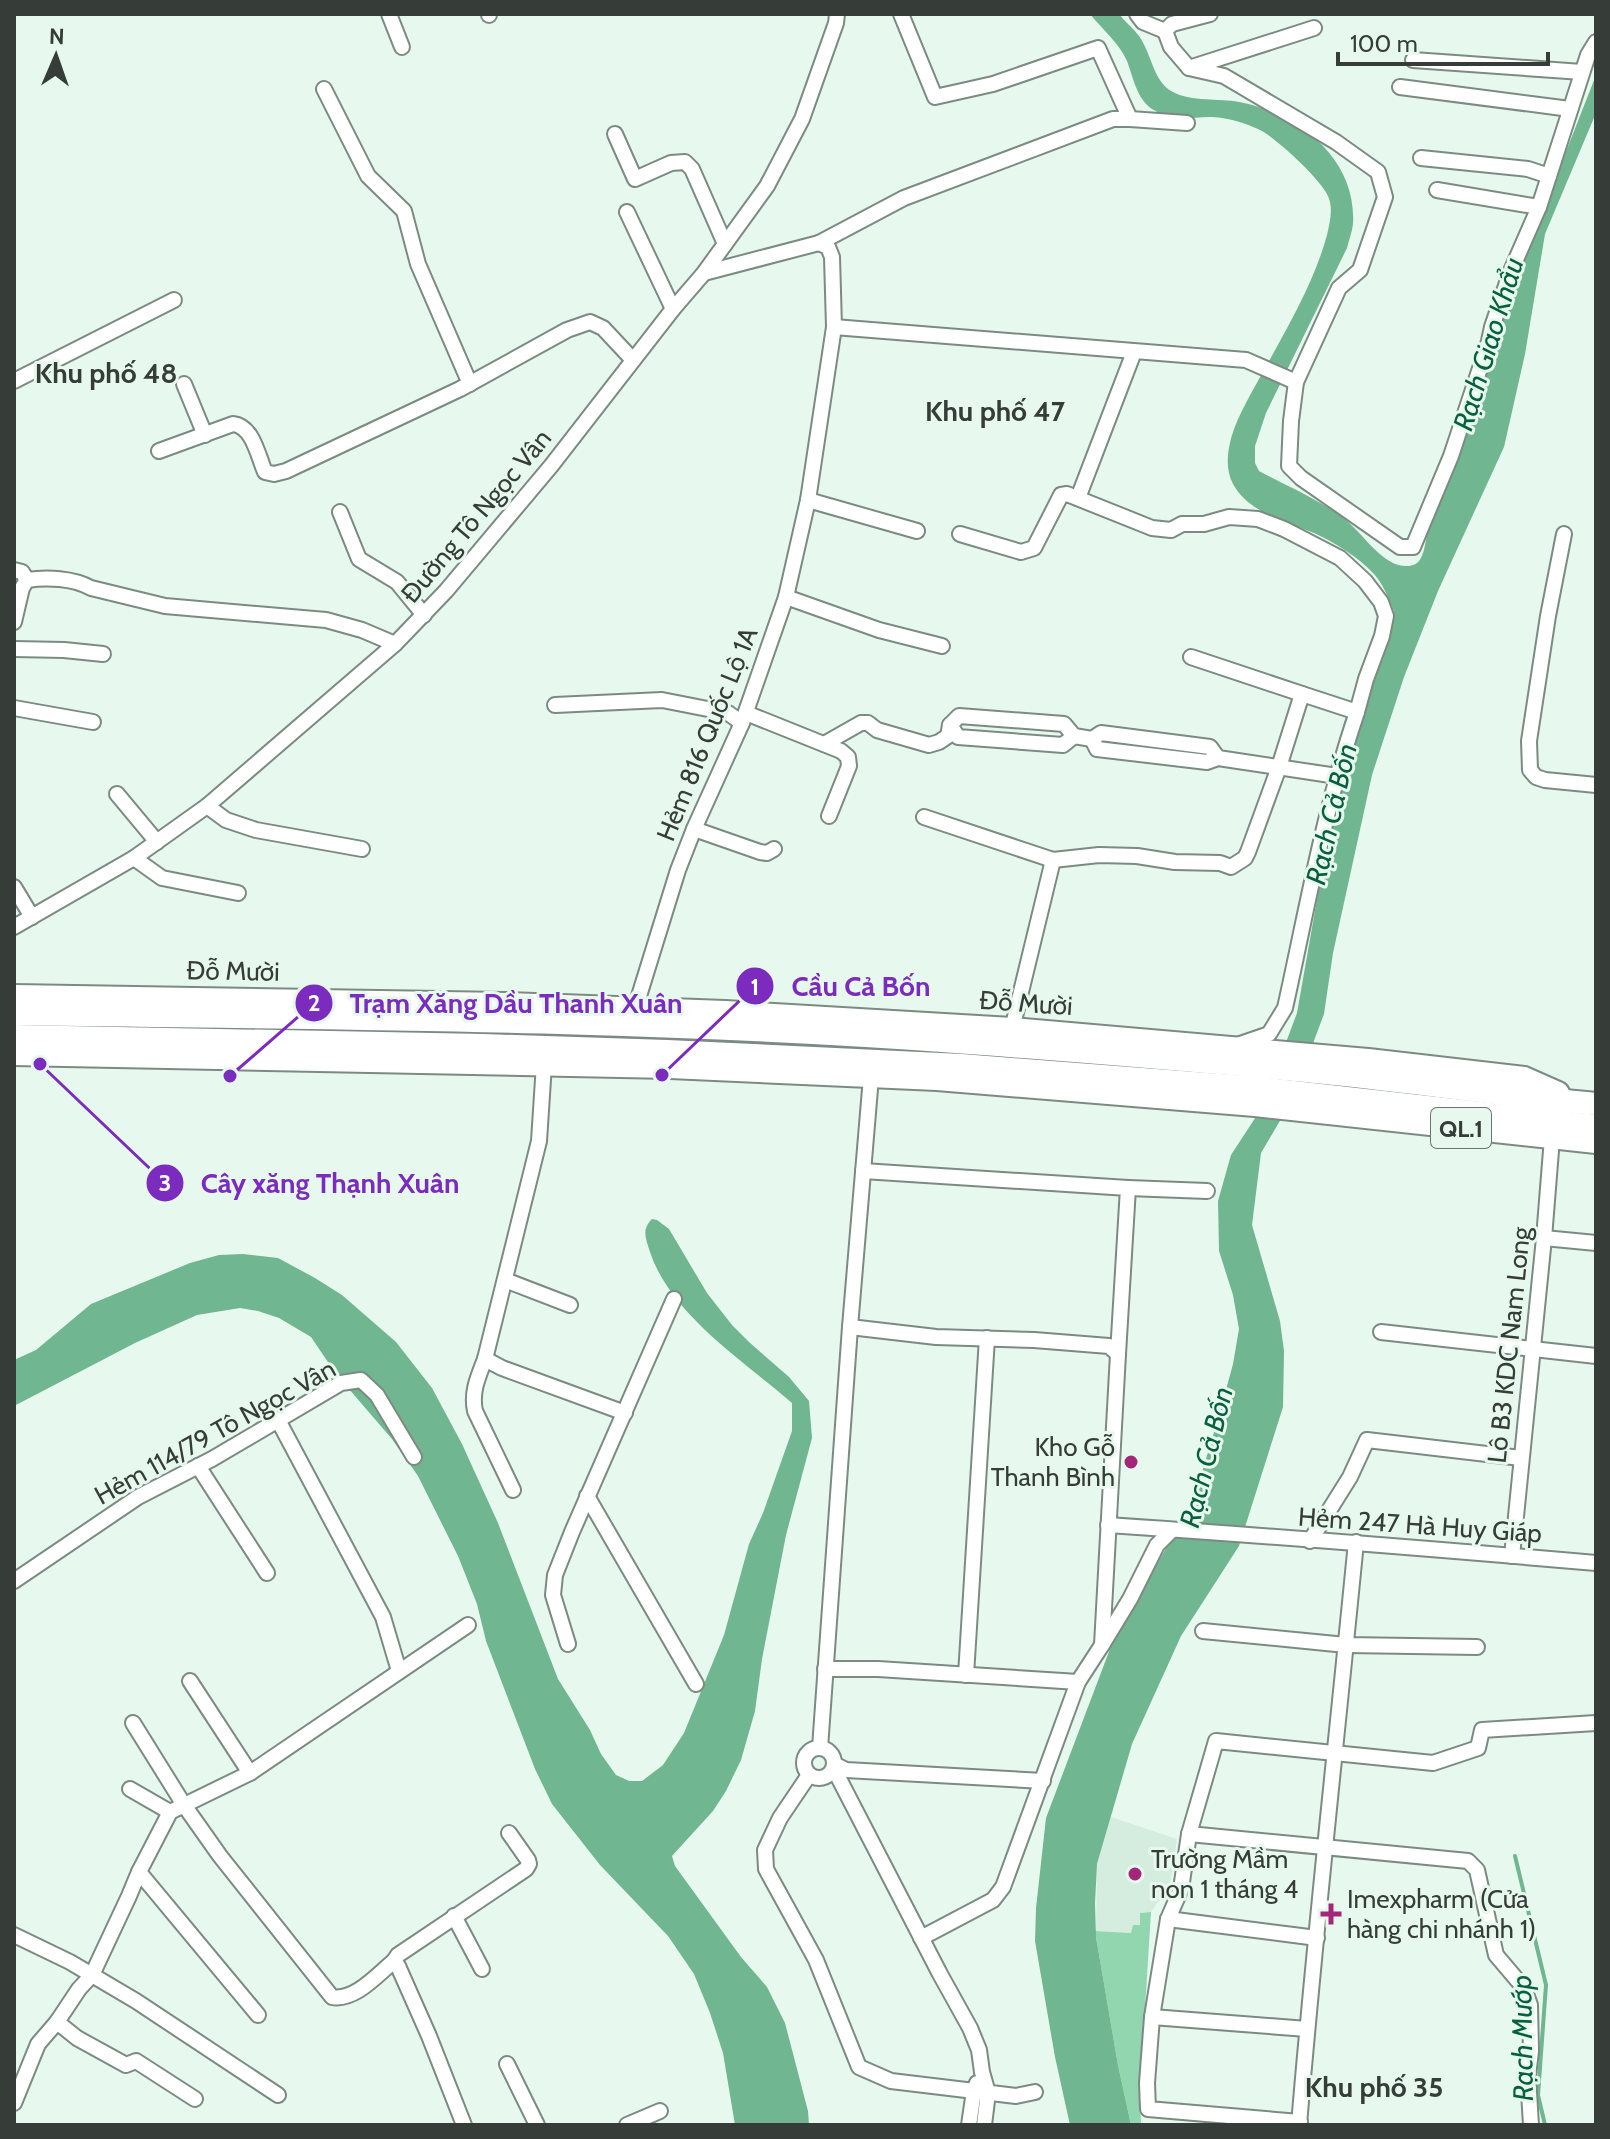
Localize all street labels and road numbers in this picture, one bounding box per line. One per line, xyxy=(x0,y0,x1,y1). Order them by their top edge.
street label: Đường Tô Ngọc Vân xyxy=(394,423,558,609)
street label: Hẻm 816 Quốc Lộ 1A xyxy=(650,622,764,846)
street label: Đỗ Mười xyxy=(186,954,280,988)
street label: Đỗ Mười xyxy=(978,984,1074,1022)
road number: QL.1 xyxy=(1431,1108,1491,1148)
street label: Lô B3 KDC Nam Long xyxy=(1481,1224,1537,1465)
street label: Hẻm 114/79 Tô Ngọc Vân xyxy=(89,1352,341,1512)
street label: Hẻm 247 Hà Huy Giáp xyxy=(1297,1501,1543,1549)

